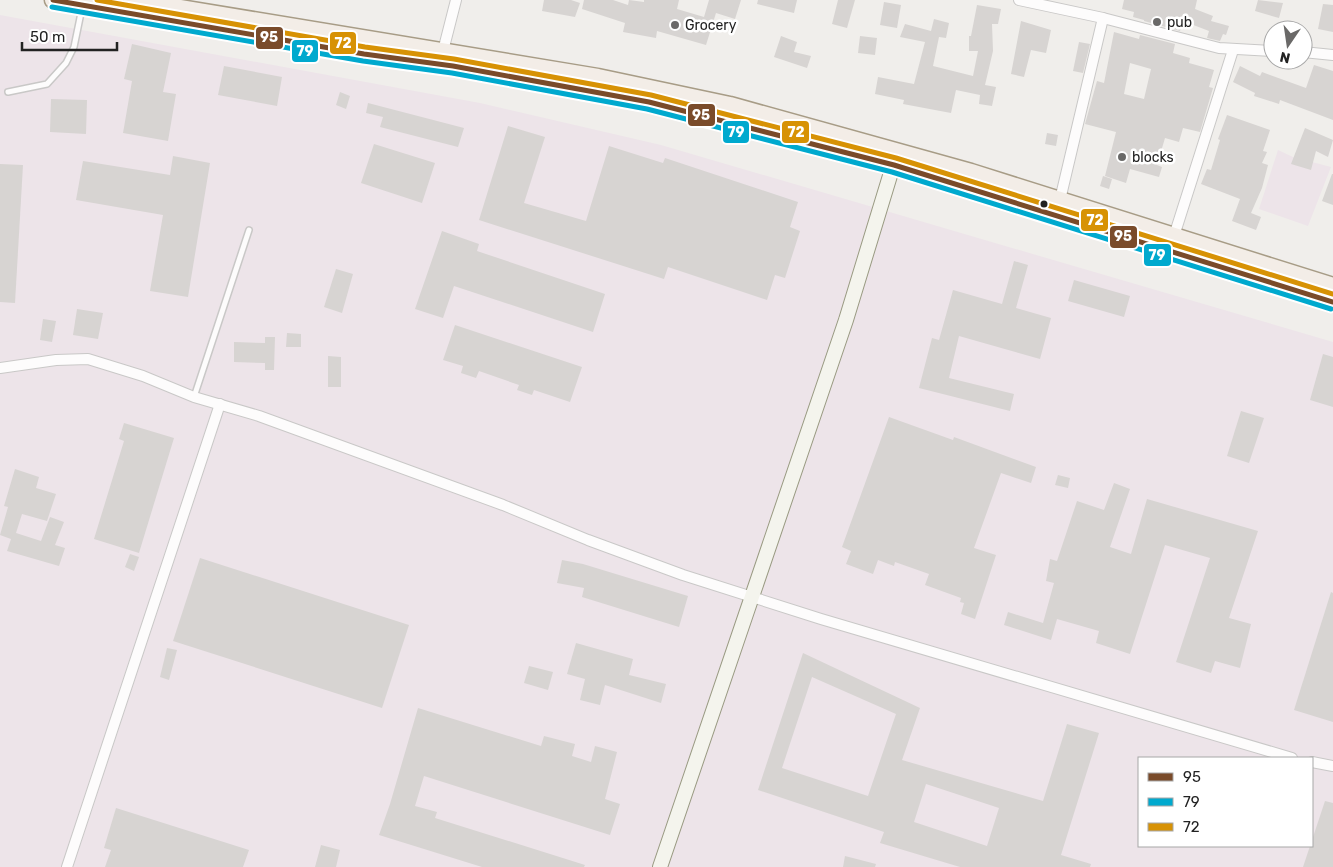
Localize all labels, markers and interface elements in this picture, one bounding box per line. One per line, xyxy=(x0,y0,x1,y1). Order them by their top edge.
place label: pub xyxy=(1167,14,1192,31)
marker: pub xyxy=(1151,16,1163,28)
place label: Grocery xyxy=(685,17,737,34)
marker: Grocery xyxy=(669,19,681,31)
scale bar xyxy=(22,20,118,52)
north arrow xyxy=(1263,20,1313,70)
line badge: 95 xyxy=(255,26,284,50)
text: 50 m xyxy=(30,28,65,46)
text: 95 xyxy=(260,29,278,46)
line badge: 72 xyxy=(329,31,357,55)
text: 72 xyxy=(334,35,352,52)
line badge: 79 xyxy=(291,39,319,63)
text: 79 xyxy=(297,43,314,60)
text: N xyxy=(1278,48,1292,67)
line badge: 95 xyxy=(687,103,716,127)
text: 95 xyxy=(692,107,710,124)
line badge: 79 xyxy=(722,120,750,144)
line badge: 72 xyxy=(781,120,810,144)
text: 79 xyxy=(728,124,745,141)
text: 72 xyxy=(787,124,805,141)
place label: blocks xyxy=(1132,149,1174,166)
marker: blocks xyxy=(1116,151,1128,163)
unlabelled marker xyxy=(1039,199,1049,209)
line badge: 72 xyxy=(1080,208,1109,232)
text: 72 xyxy=(1086,212,1104,229)
line badge: 95 xyxy=(1109,225,1138,249)
text: 95 xyxy=(1114,228,1132,245)
line badge: 79 xyxy=(1143,243,1172,267)
text: 79 xyxy=(1149,247,1166,264)
legend xyxy=(1138,757,1313,847)
text: 95 xyxy=(1183,768,1201,786)
text: 79 xyxy=(1183,793,1200,811)
text: 72 xyxy=(1183,818,1200,836)

